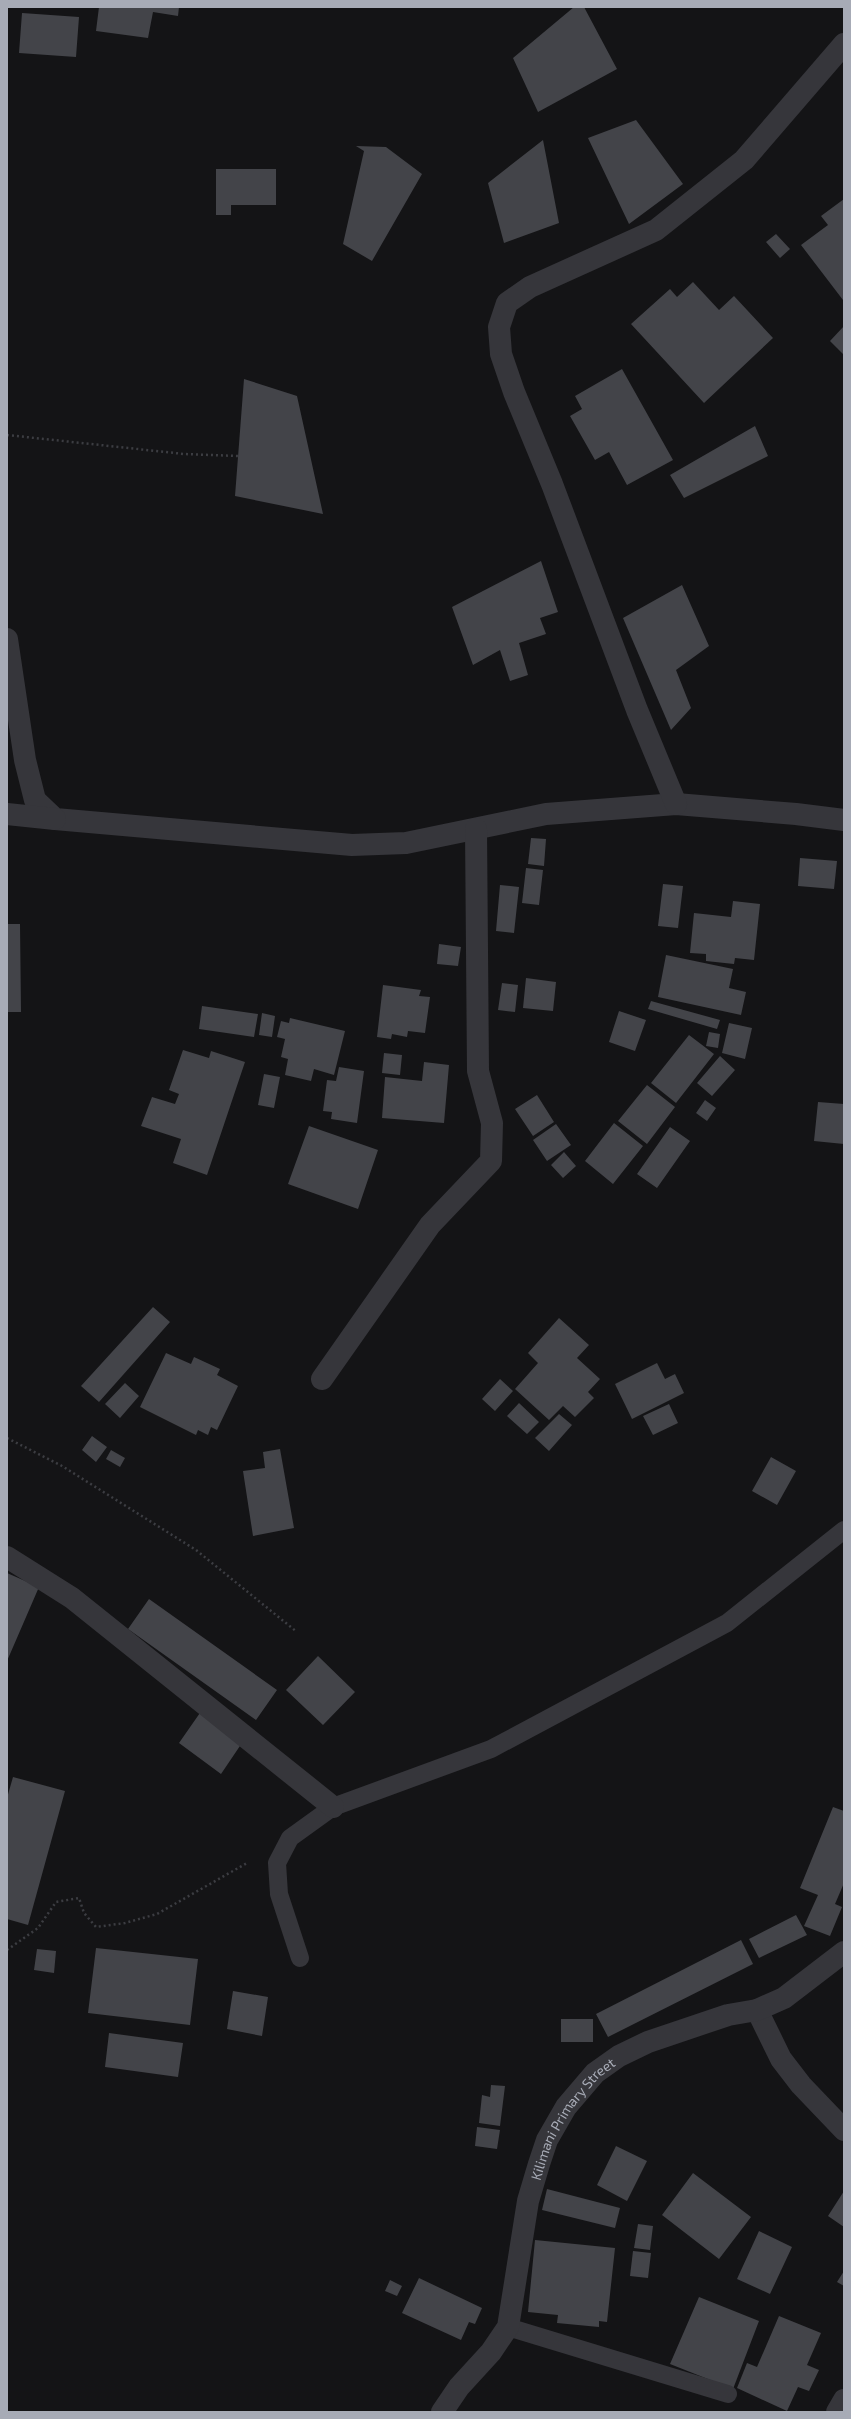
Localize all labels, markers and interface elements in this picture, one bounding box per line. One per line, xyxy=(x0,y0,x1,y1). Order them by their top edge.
street label: Kilimani Primary Street xyxy=(526,2053,618,2182)

